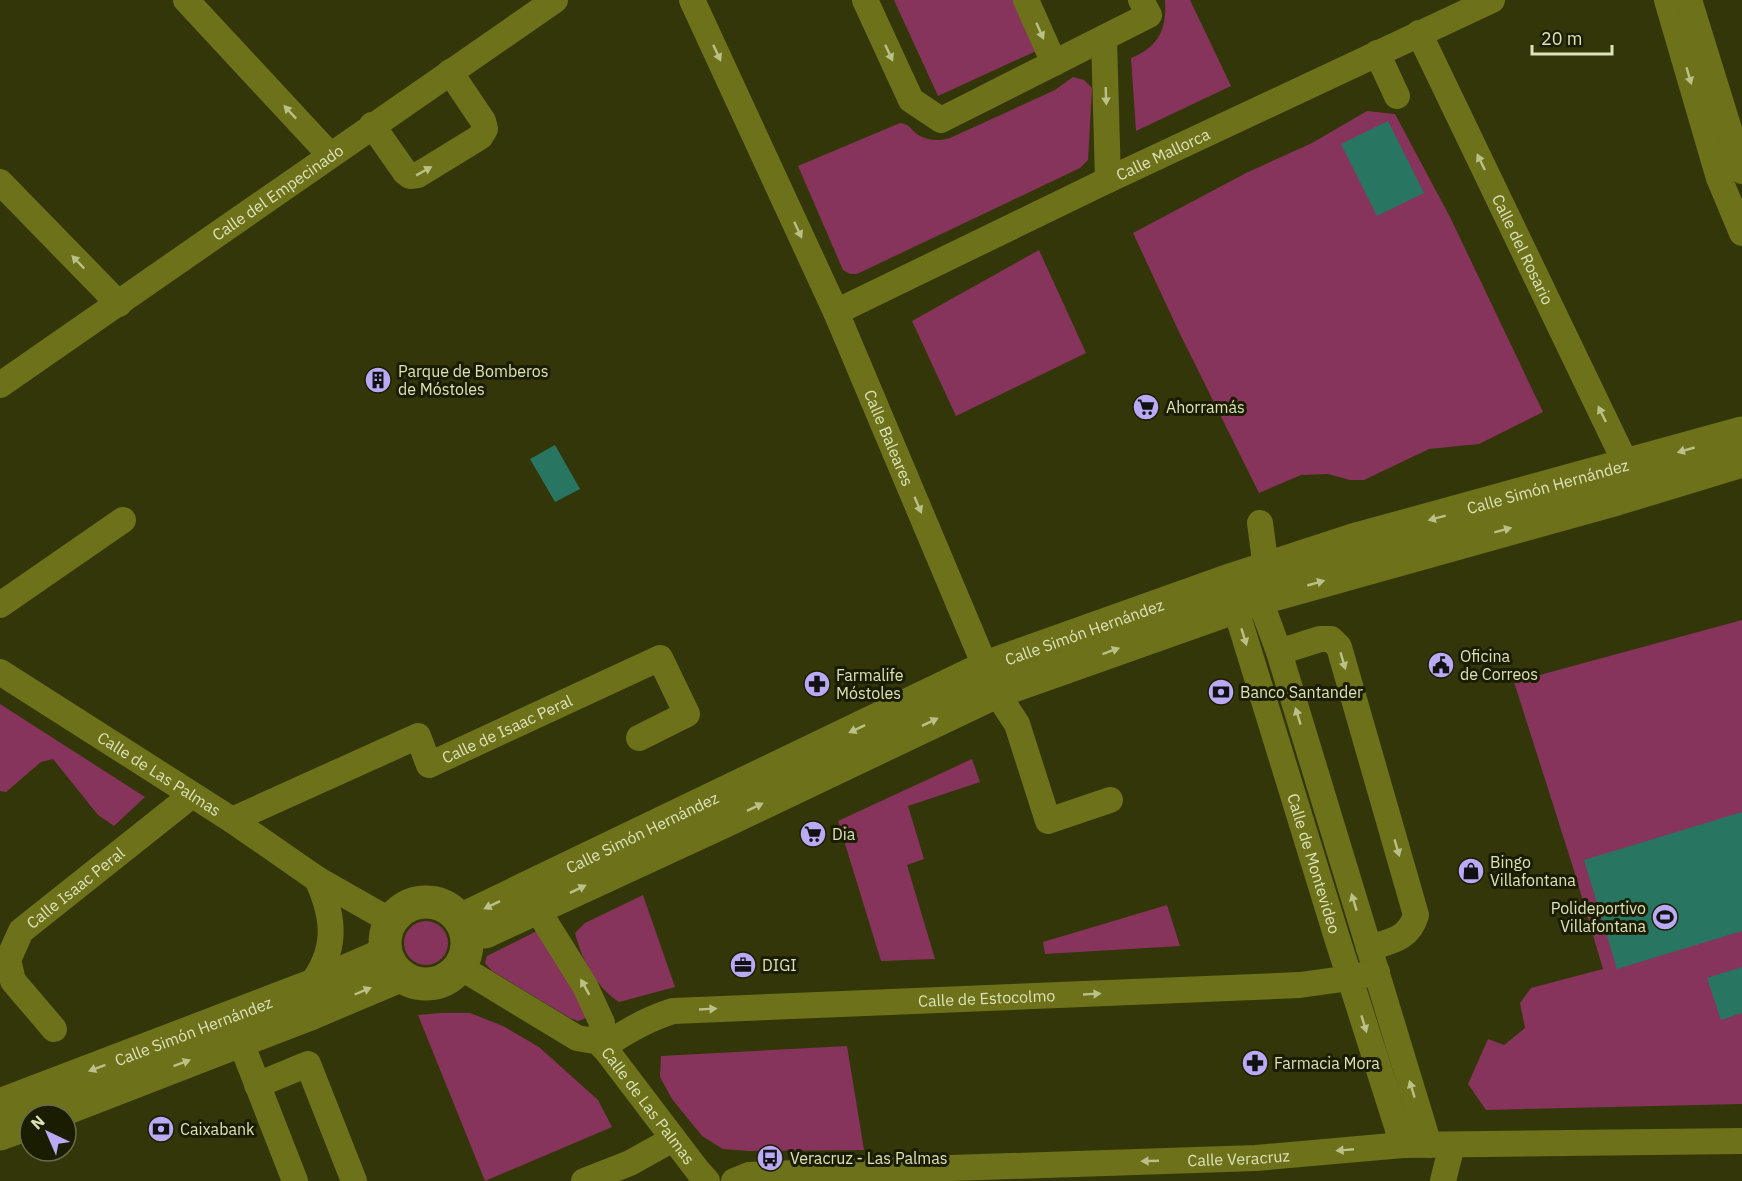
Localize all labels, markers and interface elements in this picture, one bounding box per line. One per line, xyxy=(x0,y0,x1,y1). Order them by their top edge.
scale bar xyxy=(1532,18,1612,56)
one-way arrow xyxy=(1036,23,1045,40)
text: 20 m xyxy=(1541,27,1583,50)
one-way arrow xyxy=(712,45,721,62)
one-way arrow xyxy=(884,45,894,63)
one-way arrow xyxy=(1685,67,1694,85)
one-way arrow xyxy=(1101,87,1111,106)
one-way arrow xyxy=(284,105,298,119)
street label: Calle Mallorca xyxy=(1113,124,1213,185)
street label: Calle del Empecinado xyxy=(208,140,347,245)
one-way arrow xyxy=(1476,154,1485,171)
one-way arrow xyxy=(416,166,433,176)
street label: Calle del Rosario xyxy=(1488,191,1558,308)
one-way arrow xyxy=(794,222,803,239)
one-way arrow xyxy=(72,255,86,269)
place label: Parque de Bomberos de Móstoles xyxy=(398,361,549,399)
building icon: Parque de Bomberos de Móstoles xyxy=(363,365,393,395)
street label: Calle Baleares xyxy=(860,386,918,489)
supermarket icon: Ahorramás xyxy=(1131,392,1161,422)
place label: Ahorramás xyxy=(1166,397,1245,417)
one-way arrow xyxy=(1597,405,1606,422)
one-way arrow xyxy=(1677,446,1695,455)
street label: Calle Simón Hernández xyxy=(1465,455,1631,518)
one-way arrow xyxy=(913,497,923,515)
one-way arrow xyxy=(1428,514,1446,523)
one-way arrow xyxy=(1495,525,1513,534)
one-way arrow xyxy=(1307,578,1325,587)
street label: Calle Simón Hernández xyxy=(1002,594,1166,669)
one-way arrow xyxy=(1240,628,1249,646)
one-way arrow xyxy=(1103,645,1121,655)
place label: Oficina de Correos xyxy=(1460,646,1538,684)
public building icon: Oficina de Correos xyxy=(1426,650,1456,680)
one-way arrow xyxy=(1339,652,1348,670)
place label: Farmalife Móstoles xyxy=(836,665,904,703)
pharmacy icon: Farmalife Móstoles xyxy=(802,669,832,699)
bank icon: Banco Santander xyxy=(1206,677,1236,707)
place label: Banco Santander xyxy=(1240,682,1363,702)
street label: Calle de Isaac Peral xyxy=(438,690,575,768)
one-way arrow xyxy=(1293,707,1302,725)
one-way arrow xyxy=(922,718,939,727)
one-way arrow xyxy=(849,724,866,733)
street label: Calle de Las Palmas xyxy=(94,727,225,820)
street label: Calle Simón Hernández xyxy=(562,787,722,878)
street label: Calle de Montevideo xyxy=(1283,791,1345,936)
one-way arrow xyxy=(746,802,763,812)
supermarket icon: Dia xyxy=(798,819,828,849)
place label: Dia xyxy=(832,824,856,844)
one-way arrow xyxy=(1393,839,1402,857)
street label: Calle Isaac Peral xyxy=(22,843,128,933)
place label: Bingo Villafontana xyxy=(1490,852,1576,890)
shop icon: Bingo Villafontana xyxy=(1456,856,1486,886)
one-way arrow xyxy=(569,885,586,894)
one-way arrow xyxy=(1349,893,1358,911)
place label: Polideportivo Villafontana xyxy=(1551,898,1646,936)
one-way arrow xyxy=(484,900,501,909)
sports icon: Polideportivo Villafontana xyxy=(1650,902,1680,932)
office icon: DIGI xyxy=(728,950,758,980)
place label: DIGI xyxy=(762,955,797,975)
one-way arrow xyxy=(580,978,590,995)
street label: Calle de Estocolmo xyxy=(918,985,1056,1011)
one-way arrow xyxy=(355,986,373,996)
one-way arrow xyxy=(1082,990,1101,999)
street label: Calle Simón Hernández xyxy=(112,992,275,1070)
one-way arrow xyxy=(699,1005,718,1014)
one-way arrow xyxy=(1360,1015,1369,1033)
street label: Calle de Las Palmas xyxy=(597,1043,699,1168)
pharmacy icon: Farmacia Mora xyxy=(1240,1048,1270,1078)
place label: Farmacia Mora xyxy=(1274,1053,1380,1073)
one-way arrow xyxy=(173,1058,191,1067)
one-way arrow xyxy=(87,1063,105,1073)
one-way arrow xyxy=(1407,1079,1416,1097)
north arrow xyxy=(18,1103,78,1163)
text: N xyxy=(26,1111,49,1133)
bank icon: Caixabank xyxy=(146,1114,176,1144)
place label: Caixabank xyxy=(180,1119,255,1139)
bus stop icon: Veracruz - Las Palmas xyxy=(755,1143,785,1173)
street label: Calle Veracruz xyxy=(1187,1145,1291,1170)
one-way arrow xyxy=(1335,1145,1354,1155)
place label: Veracruz - Las Palmas xyxy=(790,1148,948,1168)
one-way arrow xyxy=(1140,1157,1159,1166)

